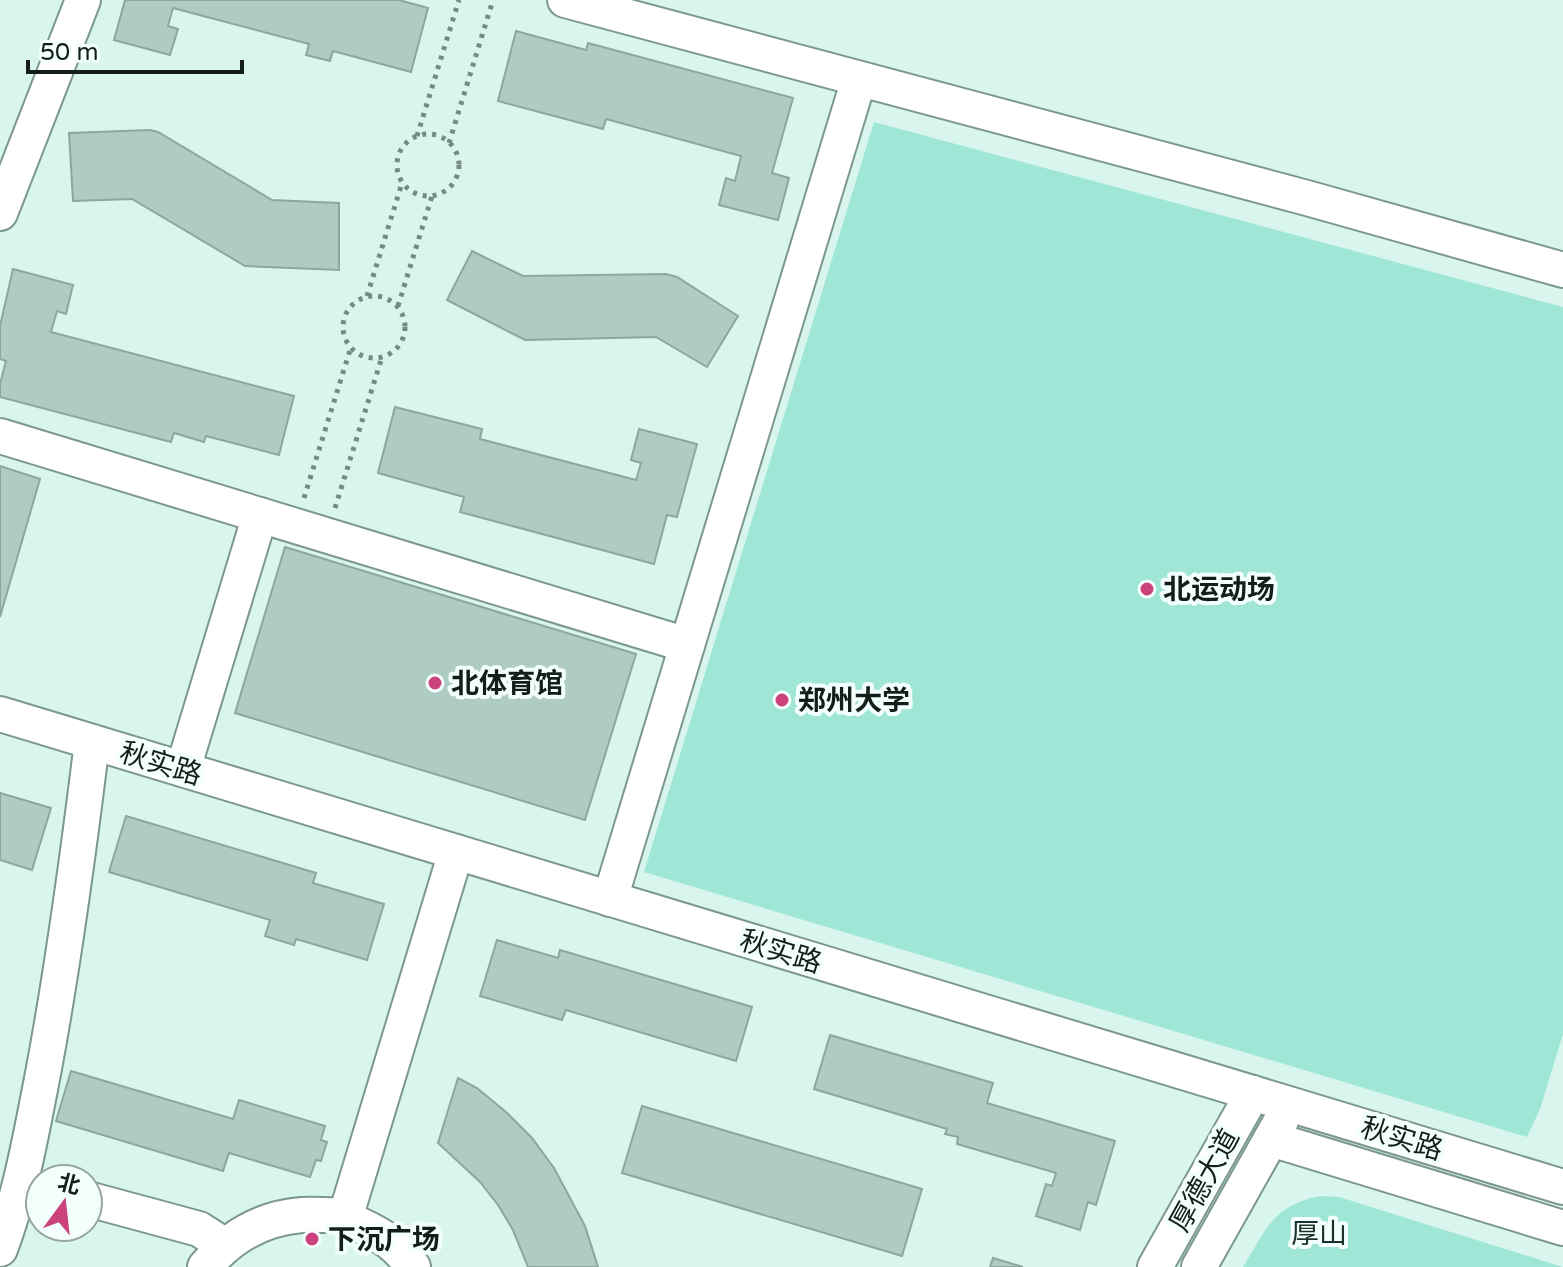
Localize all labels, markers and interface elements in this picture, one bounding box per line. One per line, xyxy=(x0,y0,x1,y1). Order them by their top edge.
scale bar xyxy=(28,24,242,74)
text: 50 m xyxy=(40,38,98,67)
place label: 北运动场 xyxy=(1163,573,1275,607)
marker: 北运动场 xyxy=(1138,580,1156,598)
place label: 北体育馆 xyxy=(451,667,563,701)
marker: 北体育馆 xyxy=(426,674,444,692)
place label: 郑州大学 xyxy=(798,684,910,718)
marker: 郑州大学 xyxy=(773,691,791,709)
street label: 秋实路 xyxy=(116,735,206,792)
street label: 秋实路 xyxy=(736,923,826,980)
street label: 秋实路 xyxy=(1357,1110,1447,1167)
street label: 厚德大道 xyxy=(1163,1123,1247,1238)
north arrow xyxy=(24,1163,104,1243)
text: 北 xyxy=(55,1169,83,1200)
park label: 厚山 xyxy=(1291,1217,1347,1251)
place label: 下沉广场 xyxy=(328,1223,440,1257)
marker: 下沉广场 xyxy=(303,1230,321,1248)

